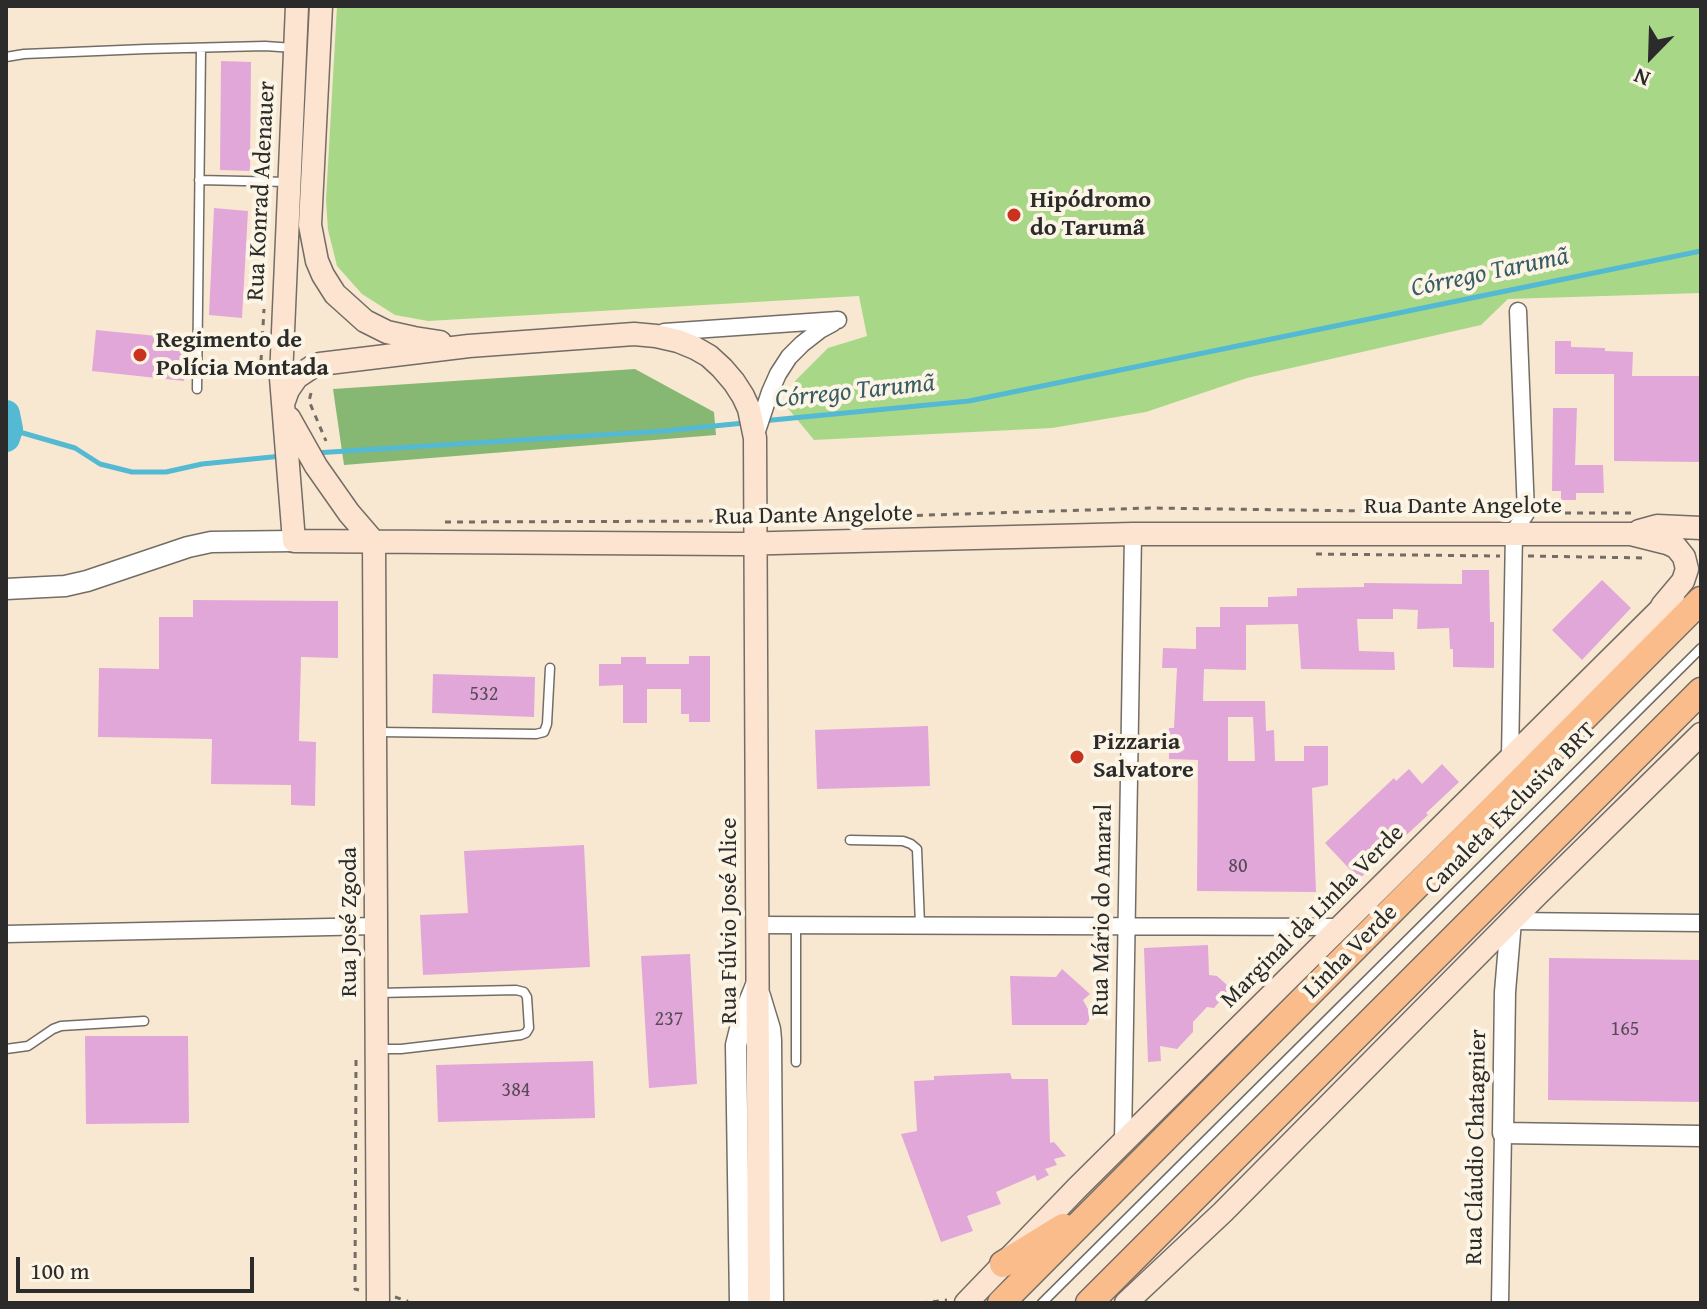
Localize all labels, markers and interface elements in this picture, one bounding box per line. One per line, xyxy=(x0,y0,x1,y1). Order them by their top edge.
north arrow xyxy=(1611,16,1691,96)
text: N xyxy=(1629,60,1655,96)
street label: Rua Konrad Adenauer xyxy=(242,80,282,302)
place label: Hipódromo do Tarumã xyxy=(1030,187,1151,243)
marker: Hipódromo do Tarumã xyxy=(1005,206,1023,224)
water label: Córrego Tarumã xyxy=(1408,241,1572,305)
place label: Regimento de Polícia Montada xyxy=(156,327,329,383)
marker: Regimento de Polícia Montada xyxy=(131,346,149,364)
water label: Córrego Tarumã xyxy=(774,368,936,416)
street label: Rua Dante Angelote xyxy=(1364,493,1562,521)
street label: Rua Dante Angelote xyxy=(715,500,913,532)
house number: 532 xyxy=(470,683,498,707)
street label: Canaleta Exclusiva BRT xyxy=(1419,717,1603,901)
place label: Pizzaria Salvatore xyxy=(1093,729,1194,785)
marker: Pizzaria Salvatore xyxy=(1068,748,1086,766)
street label: Rua Mário do Amaral xyxy=(1087,804,1119,1016)
street label: Rua Fúlvio José Alice xyxy=(716,818,744,1024)
street label: Marginal da Linha Verde xyxy=(1215,819,1411,1015)
street label: Rua José Zgoda xyxy=(336,847,364,997)
house number: 80 xyxy=(1228,855,1248,879)
street label: Linha Verde xyxy=(1298,899,1404,1005)
house number: 237 xyxy=(655,1008,683,1032)
house number: 165 xyxy=(1611,1018,1639,1042)
street label: Rua Cláudio Chatagnier xyxy=(1461,1029,1493,1265)
house number: 384 xyxy=(502,1079,530,1103)
scale bar xyxy=(20,1241,258,1291)
text: 100 m xyxy=(30,1253,90,1288)

